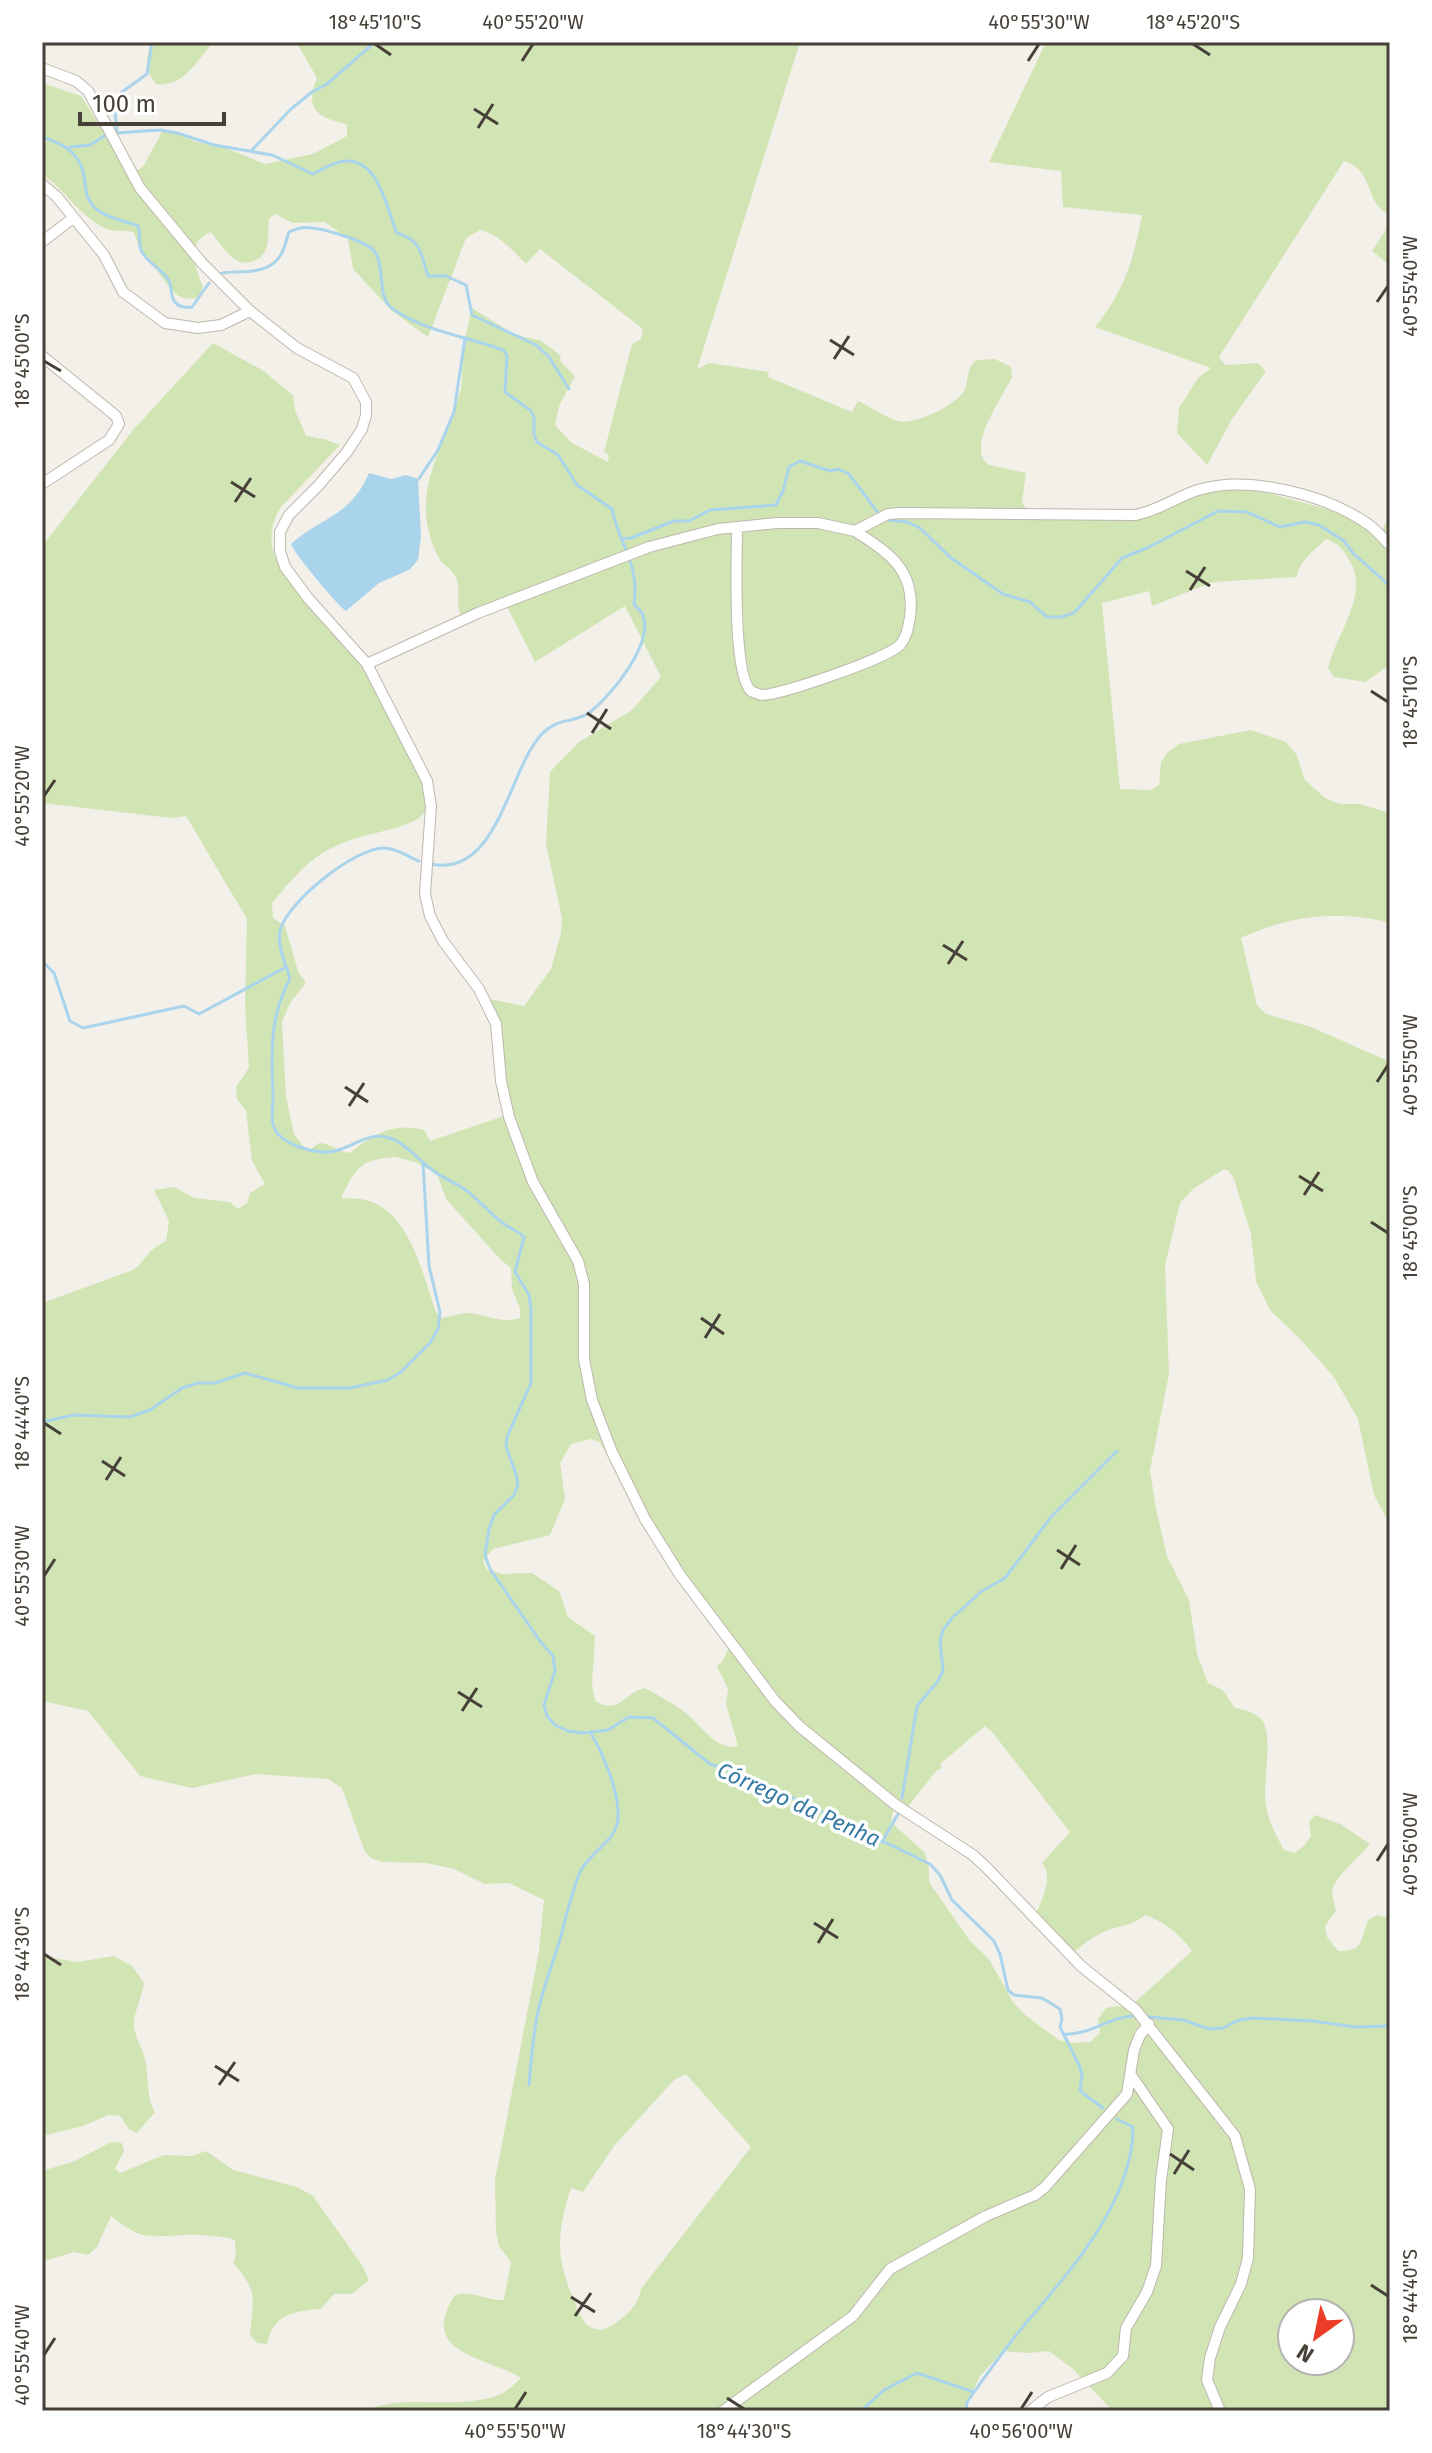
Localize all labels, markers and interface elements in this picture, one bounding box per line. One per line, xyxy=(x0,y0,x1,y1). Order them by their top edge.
text: 18°45'10"S xyxy=(329,10,422,34)
text: 40°55'20"W xyxy=(482,10,584,34)
text: 40°55'30"W xyxy=(988,10,1090,34)
text: 18°45'20"S xyxy=(1146,10,1240,34)
scale bar xyxy=(80,76,224,126)
text: 100 m xyxy=(92,90,156,118)
text: 40°55'40"W xyxy=(1398,235,1422,337)
text: 18°45'00"S xyxy=(10,313,34,409)
text: 18°45'10"S xyxy=(1398,655,1422,748)
text: 40°55'20"W xyxy=(10,745,34,847)
text: 40°55'50"W xyxy=(1398,1014,1422,1116)
text: 18°45'00"S xyxy=(1398,1185,1422,1281)
text: 18°44'40"S xyxy=(10,1376,34,1470)
text: 40°55'30"W xyxy=(10,1525,34,1627)
water label: Córrego da Penha xyxy=(713,1756,884,1852)
text: 40°56'00"W xyxy=(1398,1792,1422,1896)
text: 18°44'30"S xyxy=(10,1907,34,2001)
text: 18°44'40"S xyxy=(1398,2249,1422,2343)
north arrow xyxy=(1276,2297,1356,2377)
text: 40°55'40"W xyxy=(10,2304,34,2406)
text: N xyxy=(1292,2338,1319,2369)
text: 40°55'50"W xyxy=(464,2419,566,2443)
text: 18°44'30"S xyxy=(697,2419,791,2443)
text: 40°56'00"W xyxy=(969,2419,1073,2443)

